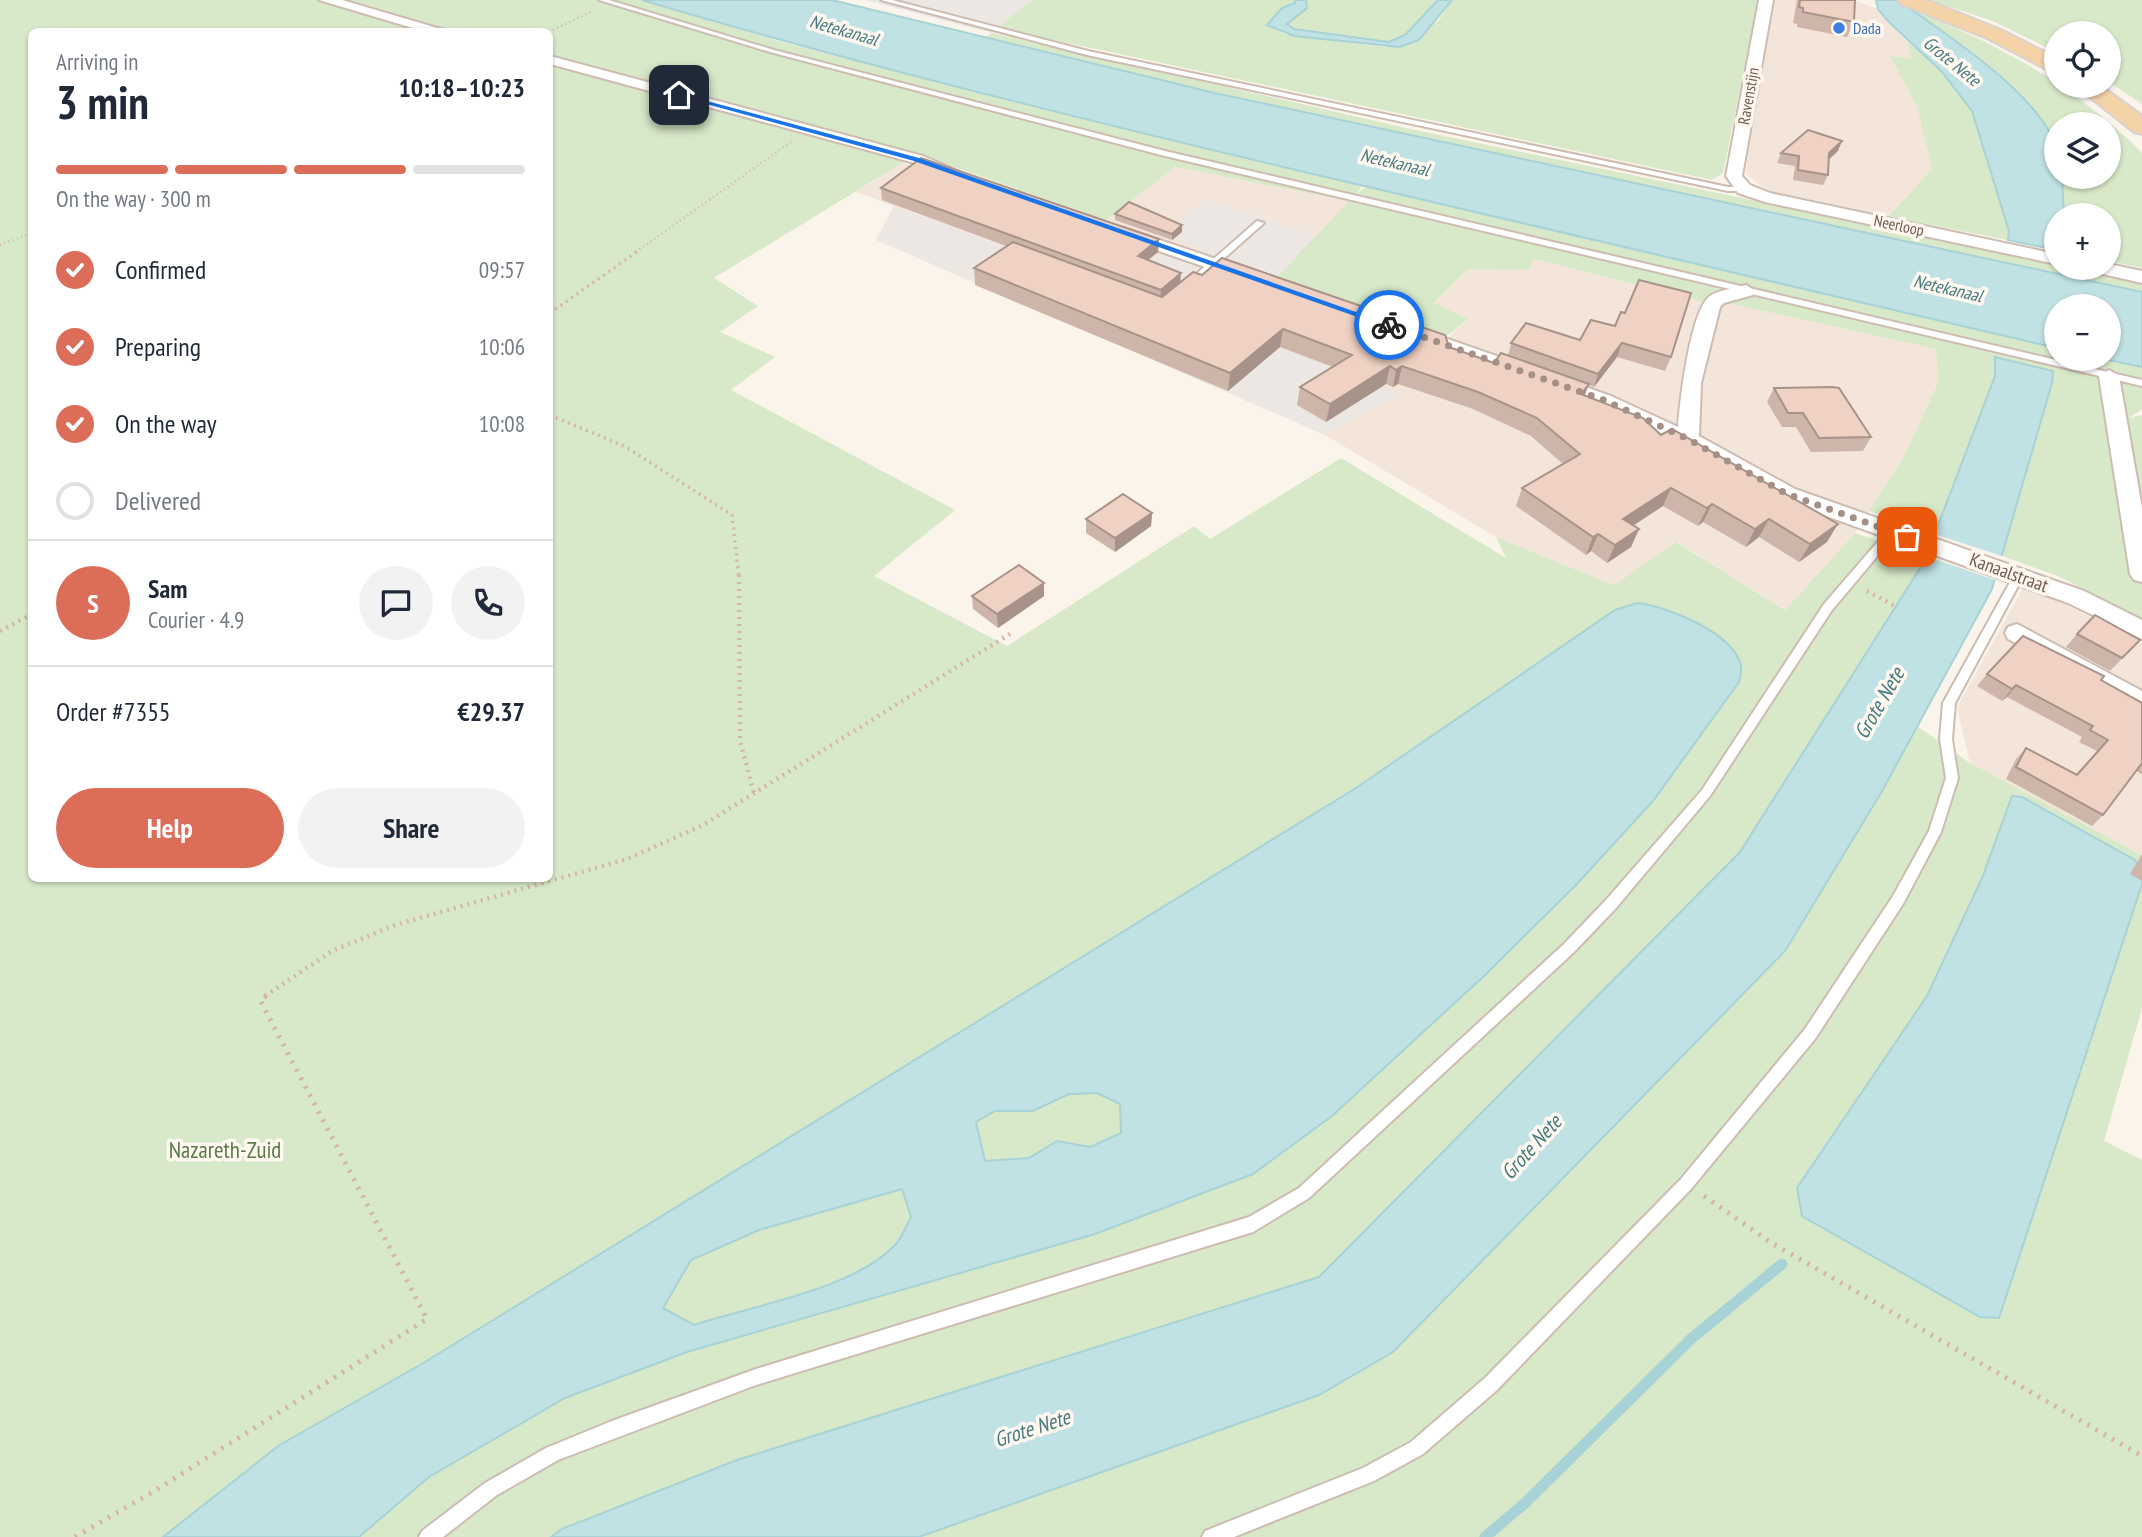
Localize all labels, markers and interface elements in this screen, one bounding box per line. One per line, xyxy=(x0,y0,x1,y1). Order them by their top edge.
water label: Netekanaal xyxy=(807,9,883,51)
place label: Dada xyxy=(1853,18,1881,38)
marker: Dada xyxy=(1831,20,1847,36)
map controls xyxy=(2044,21,2121,371)
button: locate xyxy=(2044,21,2121,98)
water label: Grote Nete xyxy=(1919,31,1986,92)
text: Arriving in xyxy=(56,47,138,76)
pin xyxy=(649,65,709,125)
street label: Ravenstijn xyxy=(1733,66,1763,126)
text: 10:18–10:23 xyxy=(398,71,525,104)
text: 3 min xyxy=(56,72,149,132)
icon: home xyxy=(660,76,698,114)
button: layers xyxy=(2044,112,2121,189)
water label: Netekanaal xyxy=(1358,143,1433,181)
text: On the way · 300 m xyxy=(56,184,211,213)
button: + xyxy=(2044,203,2121,280)
street label: Neerloop xyxy=(1872,210,1926,240)
icon: check xyxy=(56,251,94,289)
text: Confirmed xyxy=(115,253,206,286)
text: 09:57 xyxy=(479,255,525,284)
water label: Netekanaal xyxy=(1911,269,1986,307)
courier xyxy=(1354,290,1424,360)
button: − xyxy=(2044,294,2121,371)
icon: bike xyxy=(1370,306,1408,344)
icon: check xyxy=(56,328,94,366)
text: Preparing xyxy=(115,330,201,363)
text: 10:06 xyxy=(479,332,525,361)
icon: check xyxy=(56,405,94,443)
text: On the way xyxy=(115,407,217,440)
text: 10:08 xyxy=(479,409,525,438)
text: Delivered xyxy=(115,484,201,517)
pin xyxy=(1877,507,1937,567)
icon: bag xyxy=(1888,518,1926,556)
street label: Kanaalstraat xyxy=(1966,547,2052,598)
button: chat xyxy=(359,566,433,640)
button: phone xyxy=(451,566,525,640)
text: Sam xyxy=(148,572,187,605)
text: S xyxy=(87,587,99,620)
text: Courier · 4.9 xyxy=(148,605,244,634)
water label: Grote Nete xyxy=(1848,661,1911,744)
text: Order #7355 xyxy=(56,695,171,728)
text: €29.37 xyxy=(457,695,525,728)
button: Help xyxy=(56,788,284,868)
button: Share xyxy=(298,788,525,868)
water label: Grote Nete xyxy=(1495,1108,1568,1185)
park label: Nazareth-Zuid xyxy=(169,1135,281,1164)
water label: Grote Nete xyxy=(991,1403,1075,1453)

